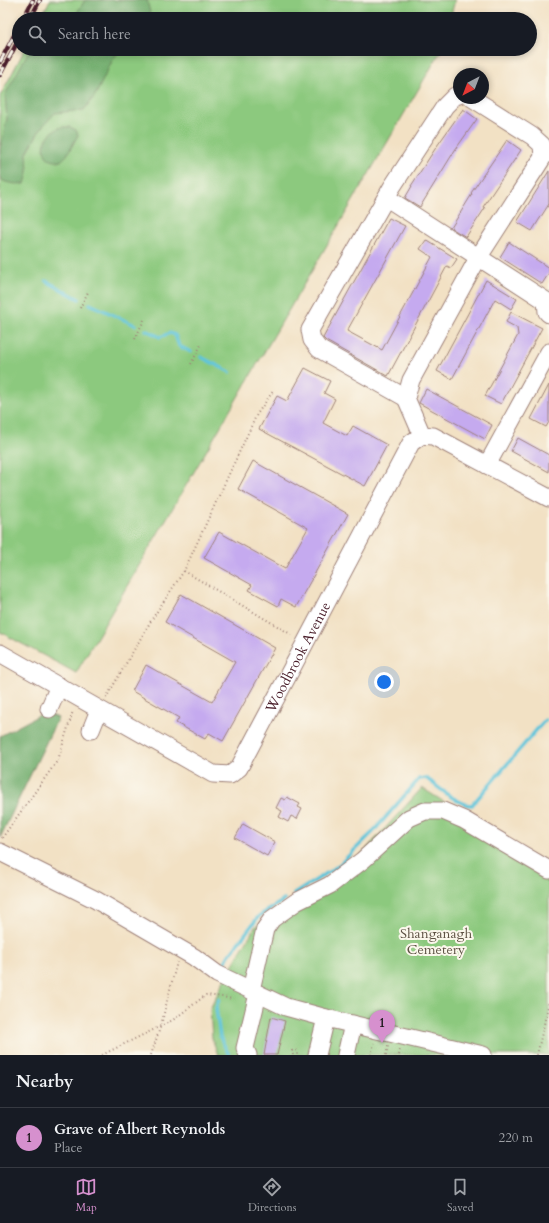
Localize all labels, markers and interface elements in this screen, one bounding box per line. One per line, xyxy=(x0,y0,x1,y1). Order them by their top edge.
search box xyxy=(12,12,537,56)
icon: search xyxy=(26,23,48,45)
text: Search here xyxy=(58,24,131,44)
north arrow xyxy=(453,68,489,104)
street label: Woodbrook Avenue xyxy=(261,599,335,717)
your location xyxy=(374,672,394,692)
park label: Shanganagh Cemetery xyxy=(400,924,472,959)
pin: 1 xyxy=(369,1010,395,1043)
text: Nearby xyxy=(16,1070,73,1093)
text: Grave of Albert Reynolds xyxy=(54,1119,225,1139)
text: 1 xyxy=(26,1129,32,1147)
text: 220 m xyxy=(499,1129,533,1147)
text: Place xyxy=(54,1139,82,1157)
tab: Map xyxy=(75,1176,97,1215)
tab: Directions xyxy=(248,1176,296,1215)
tab: Saved xyxy=(447,1176,474,1215)

